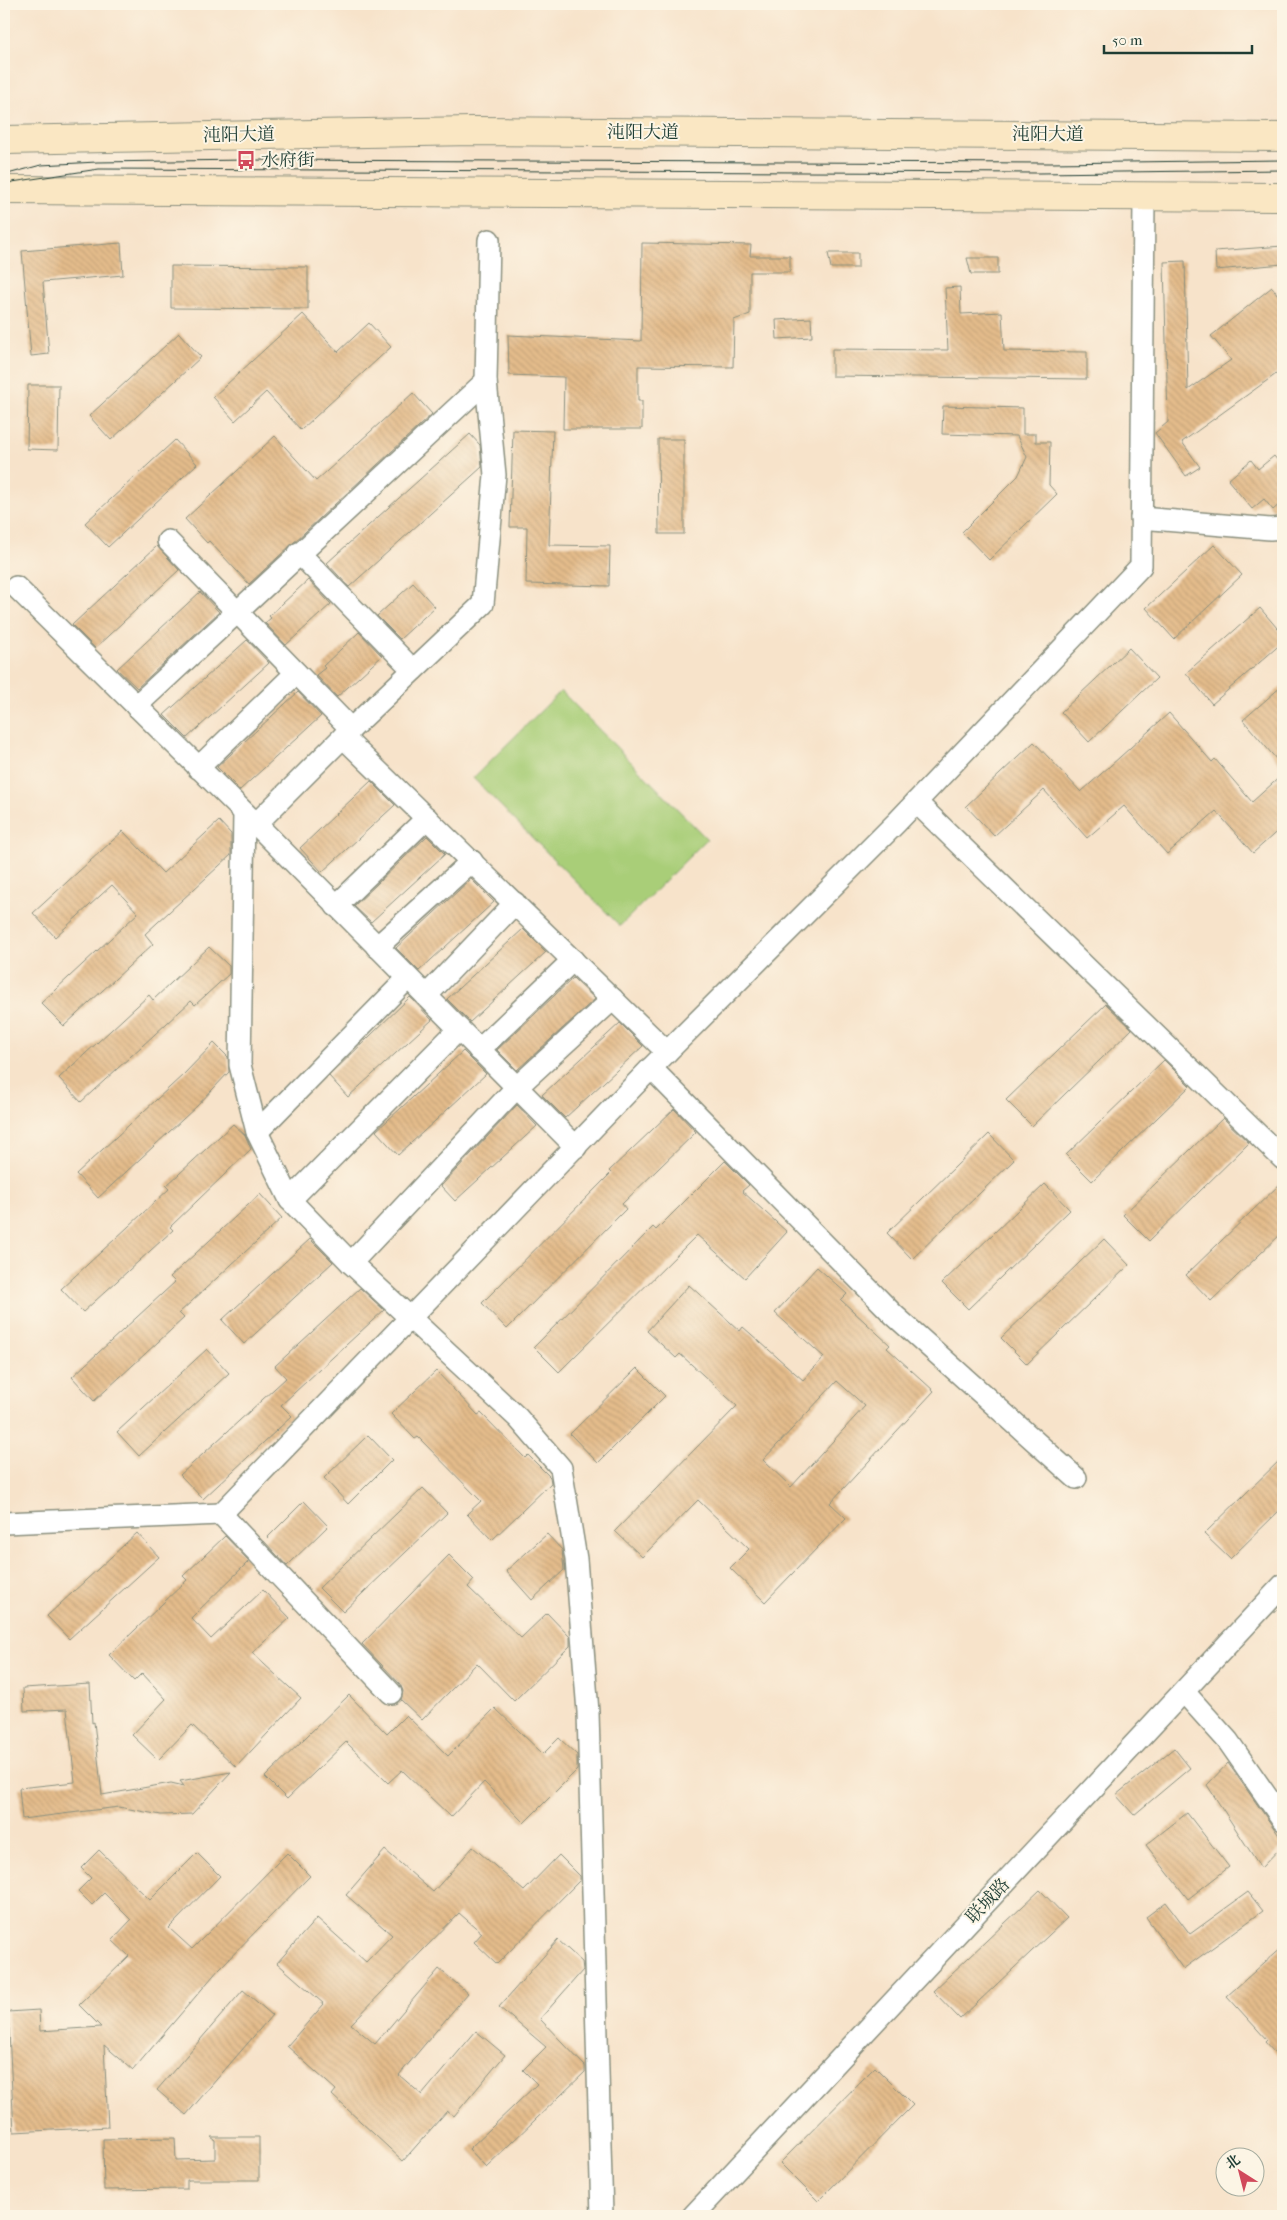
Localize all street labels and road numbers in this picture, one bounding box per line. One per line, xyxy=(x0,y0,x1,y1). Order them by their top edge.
street label: 沌阳大道 xyxy=(607,122,679,143)
street label: 沌阳大道 xyxy=(203,124,275,146)
street label: 沌阳大道 xyxy=(1012,124,1084,145)
street label: 联城路 xyxy=(962,1874,1014,1928)

